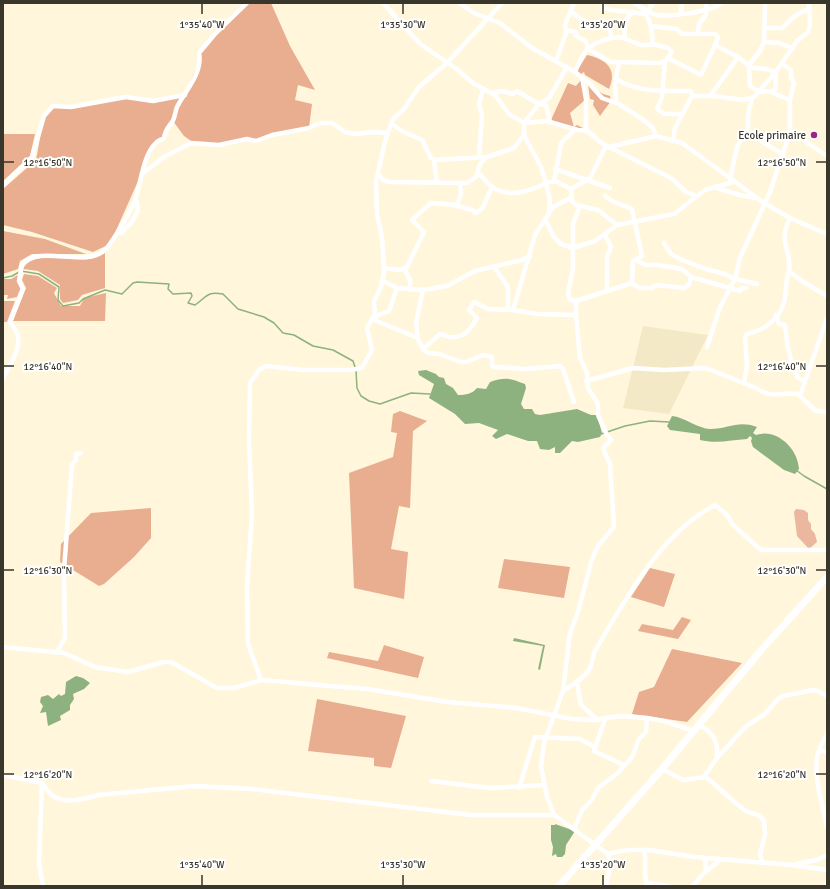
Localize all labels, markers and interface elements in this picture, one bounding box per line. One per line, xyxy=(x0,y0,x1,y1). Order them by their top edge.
text: 1°35'40"W xyxy=(179,19,225,31)
text: 1°35'30"W xyxy=(380,19,426,31)
text: 1°35'20"W xyxy=(580,19,626,31)
place label: Ecole primaire xyxy=(738,129,806,142)
marker: Ecole primaire xyxy=(809,130,819,140)
text: 12°16'50"N xyxy=(24,157,72,169)
text: 12°16'50"N xyxy=(758,157,806,169)
text: 12°16'40"N xyxy=(24,361,72,373)
text: 12°16'40"N xyxy=(758,361,806,373)
text: 12°16'30"N xyxy=(24,565,72,577)
text: 12°16'30"N xyxy=(758,565,806,577)
text: 12°16'20"N xyxy=(24,769,72,781)
text: 12°16'20"N xyxy=(758,769,806,781)
text: 1°35'40"W xyxy=(179,859,225,871)
text: 1°35'30"W xyxy=(380,859,426,871)
text: 1°35'20"W xyxy=(580,859,626,871)

